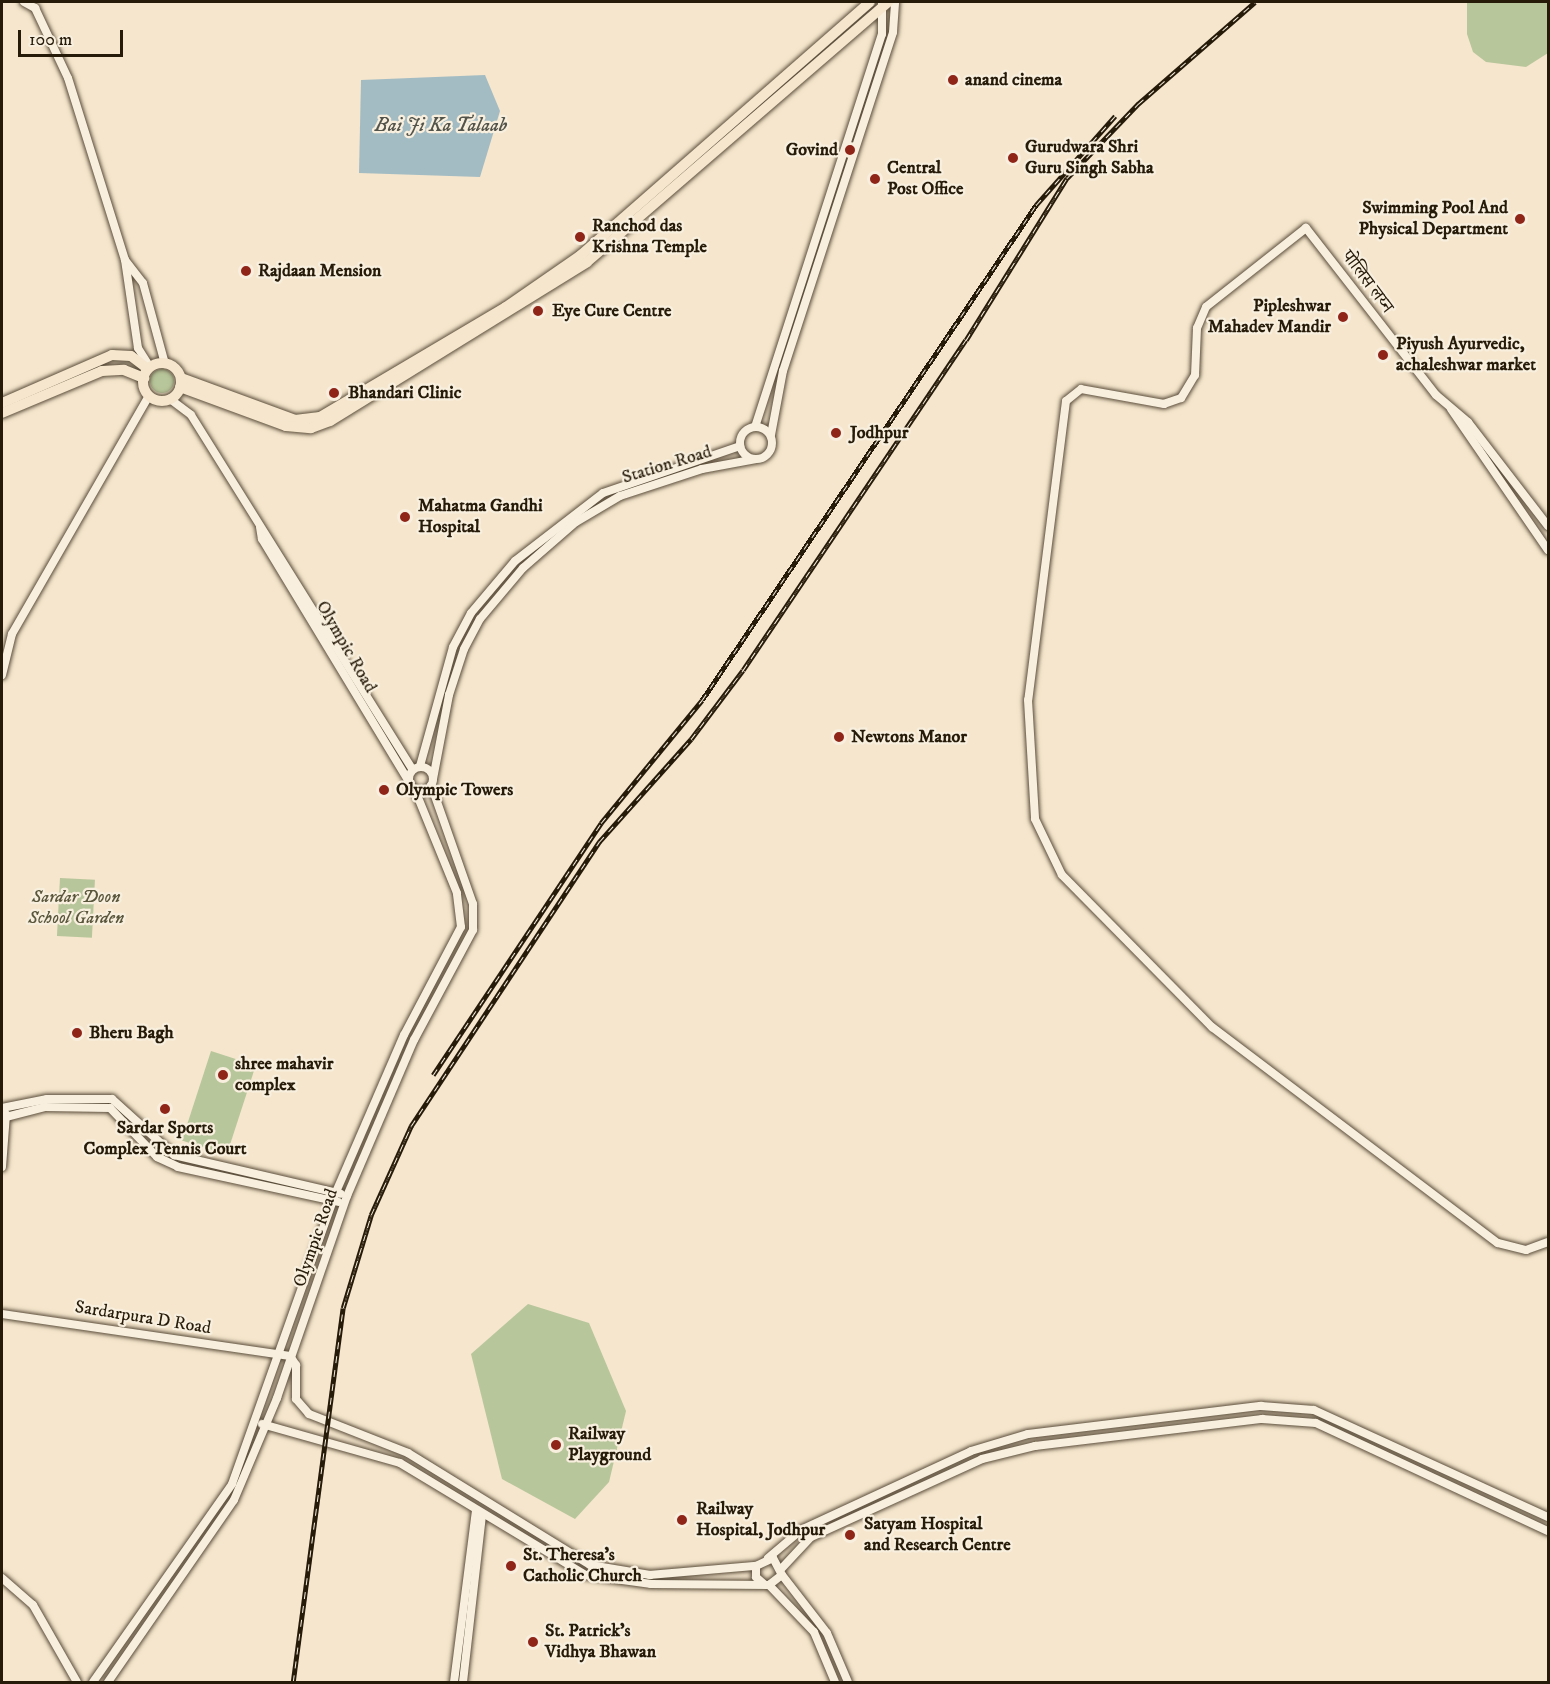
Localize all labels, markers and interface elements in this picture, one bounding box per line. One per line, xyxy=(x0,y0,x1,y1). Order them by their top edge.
scale bar xyxy=(21,18,126,56)
text: 100 m xyxy=(29,29,72,51)
place label: anand cinema xyxy=(965,69,1062,91)
marker: anand cinema xyxy=(946,73,960,87)
water label: Bai Ji Ka Talaab xyxy=(375,113,507,137)
place label: Gurudwara Shri Guru Singh Sabha xyxy=(1025,137,1154,180)
place label: Govind xyxy=(786,139,838,161)
marker: Govind xyxy=(843,143,857,157)
marker: Gurudwara Shri Guru Singh Sabha xyxy=(1006,151,1020,165)
place label: Central Post Office xyxy=(887,158,963,201)
marker: Central Post Office xyxy=(868,172,882,186)
place label: Swimming Pool And Physical Department xyxy=(1358,198,1508,240)
marker: Swimming Pool And Physical Department xyxy=(1513,212,1527,226)
place label: Ranchod das Krishna Temple xyxy=(592,216,707,258)
marker: Ranchod das Krishna Temple xyxy=(573,230,587,244)
street label: पोलिस लय्न xyxy=(1336,246,1398,318)
place label: Rajdaan Mension xyxy=(258,260,381,282)
marker: Rajdaan Mension xyxy=(239,264,253,278)
place label: Pipleshwar Mahadev Mandir xyxy=(1208,296,1331,338)
place label: Eye Cure Centre xyxy=(552,300,672,322)
marker: Eye Cure Centre xyxy=(529,302,547,320)
marker: Pipleshwar Mahadev Mandir xyxy=(1336,310,1350,324)
place label: Piyush Ayurvedic, achaleshwar market xyxy=(1396,334,1536,376)
marker: Piyush Ayurvedic, achaleshwar market xyxy=(1374,346,1392,364)
place label: Bhandari Clinic xyxy=(348,382,461,404)
marker: Bhandari Clinic xyxy=(325,384,343,402)
place label: Jodhpur xyxy=(850,422,908,444)
marker: Jodhpur xyxy=(827,424,845,442)
street label: Station Road xyxy=(620,441,714,489)
place label: Mahatma Gandhi Hospital xyxy=(418,496,543,538)
marker: Mahatma Gandhi Hospital xyxy=(396,508,414,526)
street label: Olympic Road xyxy=(311,597,381,697)
place label: Newtons Manor xyxy=(851,726,967,748)
marker: Newtons Manor xyxy=(832,730,846,744)
place label: Olympic Towers xyxy=(396,779,513,801)
marker: Olympic Towers xyxy=(377,783,391,797)
park label: Sardar Doon School Garden xyxy=(28,887,124,930)
place label: Bheru Bagh xyxy=(89,1022,174,1044)
marker: Bheru Bagh xyxy=(70,1026,84,1040)
place label: shree mahavir complex xyxy=(235,1054,333,1096)
marker: shree mahavir complex xyxy=(216,1068,230,1082)
marker: Sardar Sports Complex Tennis Court xyxy=(158,1102,172,1116)
place label: Sardar Sports Complex Tennis Court xyxy=(83,1118,247,1160)
street label: Olympic Road xyxy=(289,1186,343,1290)
street label: Sardarpura D Road xyxy=(73,1297,213,1339)
place label: Railway Playground xyxy=(568,1424,651,1466)
marker: Railway Playground xyxy=(549,1438,563,1452)
place label: Railway Hospital, Jodhpur xyxy=(696,1499,825,1541)
marker: Railway Hospital, Jodhpur xyxy=(673,1511,691,1529)
place label: Satyam Hospital and Research Centre xyxy=(864,1514,1011,1556)
marker: Satyam Hospital and Research Centre xyxy=(841,1526,859,1544)
place label: St. Theresa's Catholic Church xyxy=(523,1545,642,1588)
marker: St. Theresa's Catholic Church xyxy=(504,1559,518,1573)
place label: St. Patrick's Vidhya Bhawan xyxy=(545,1621,656,1664)
marker: St. Patrick's Vidhya Bhawan xyxy=(526,1635,540,1649)

